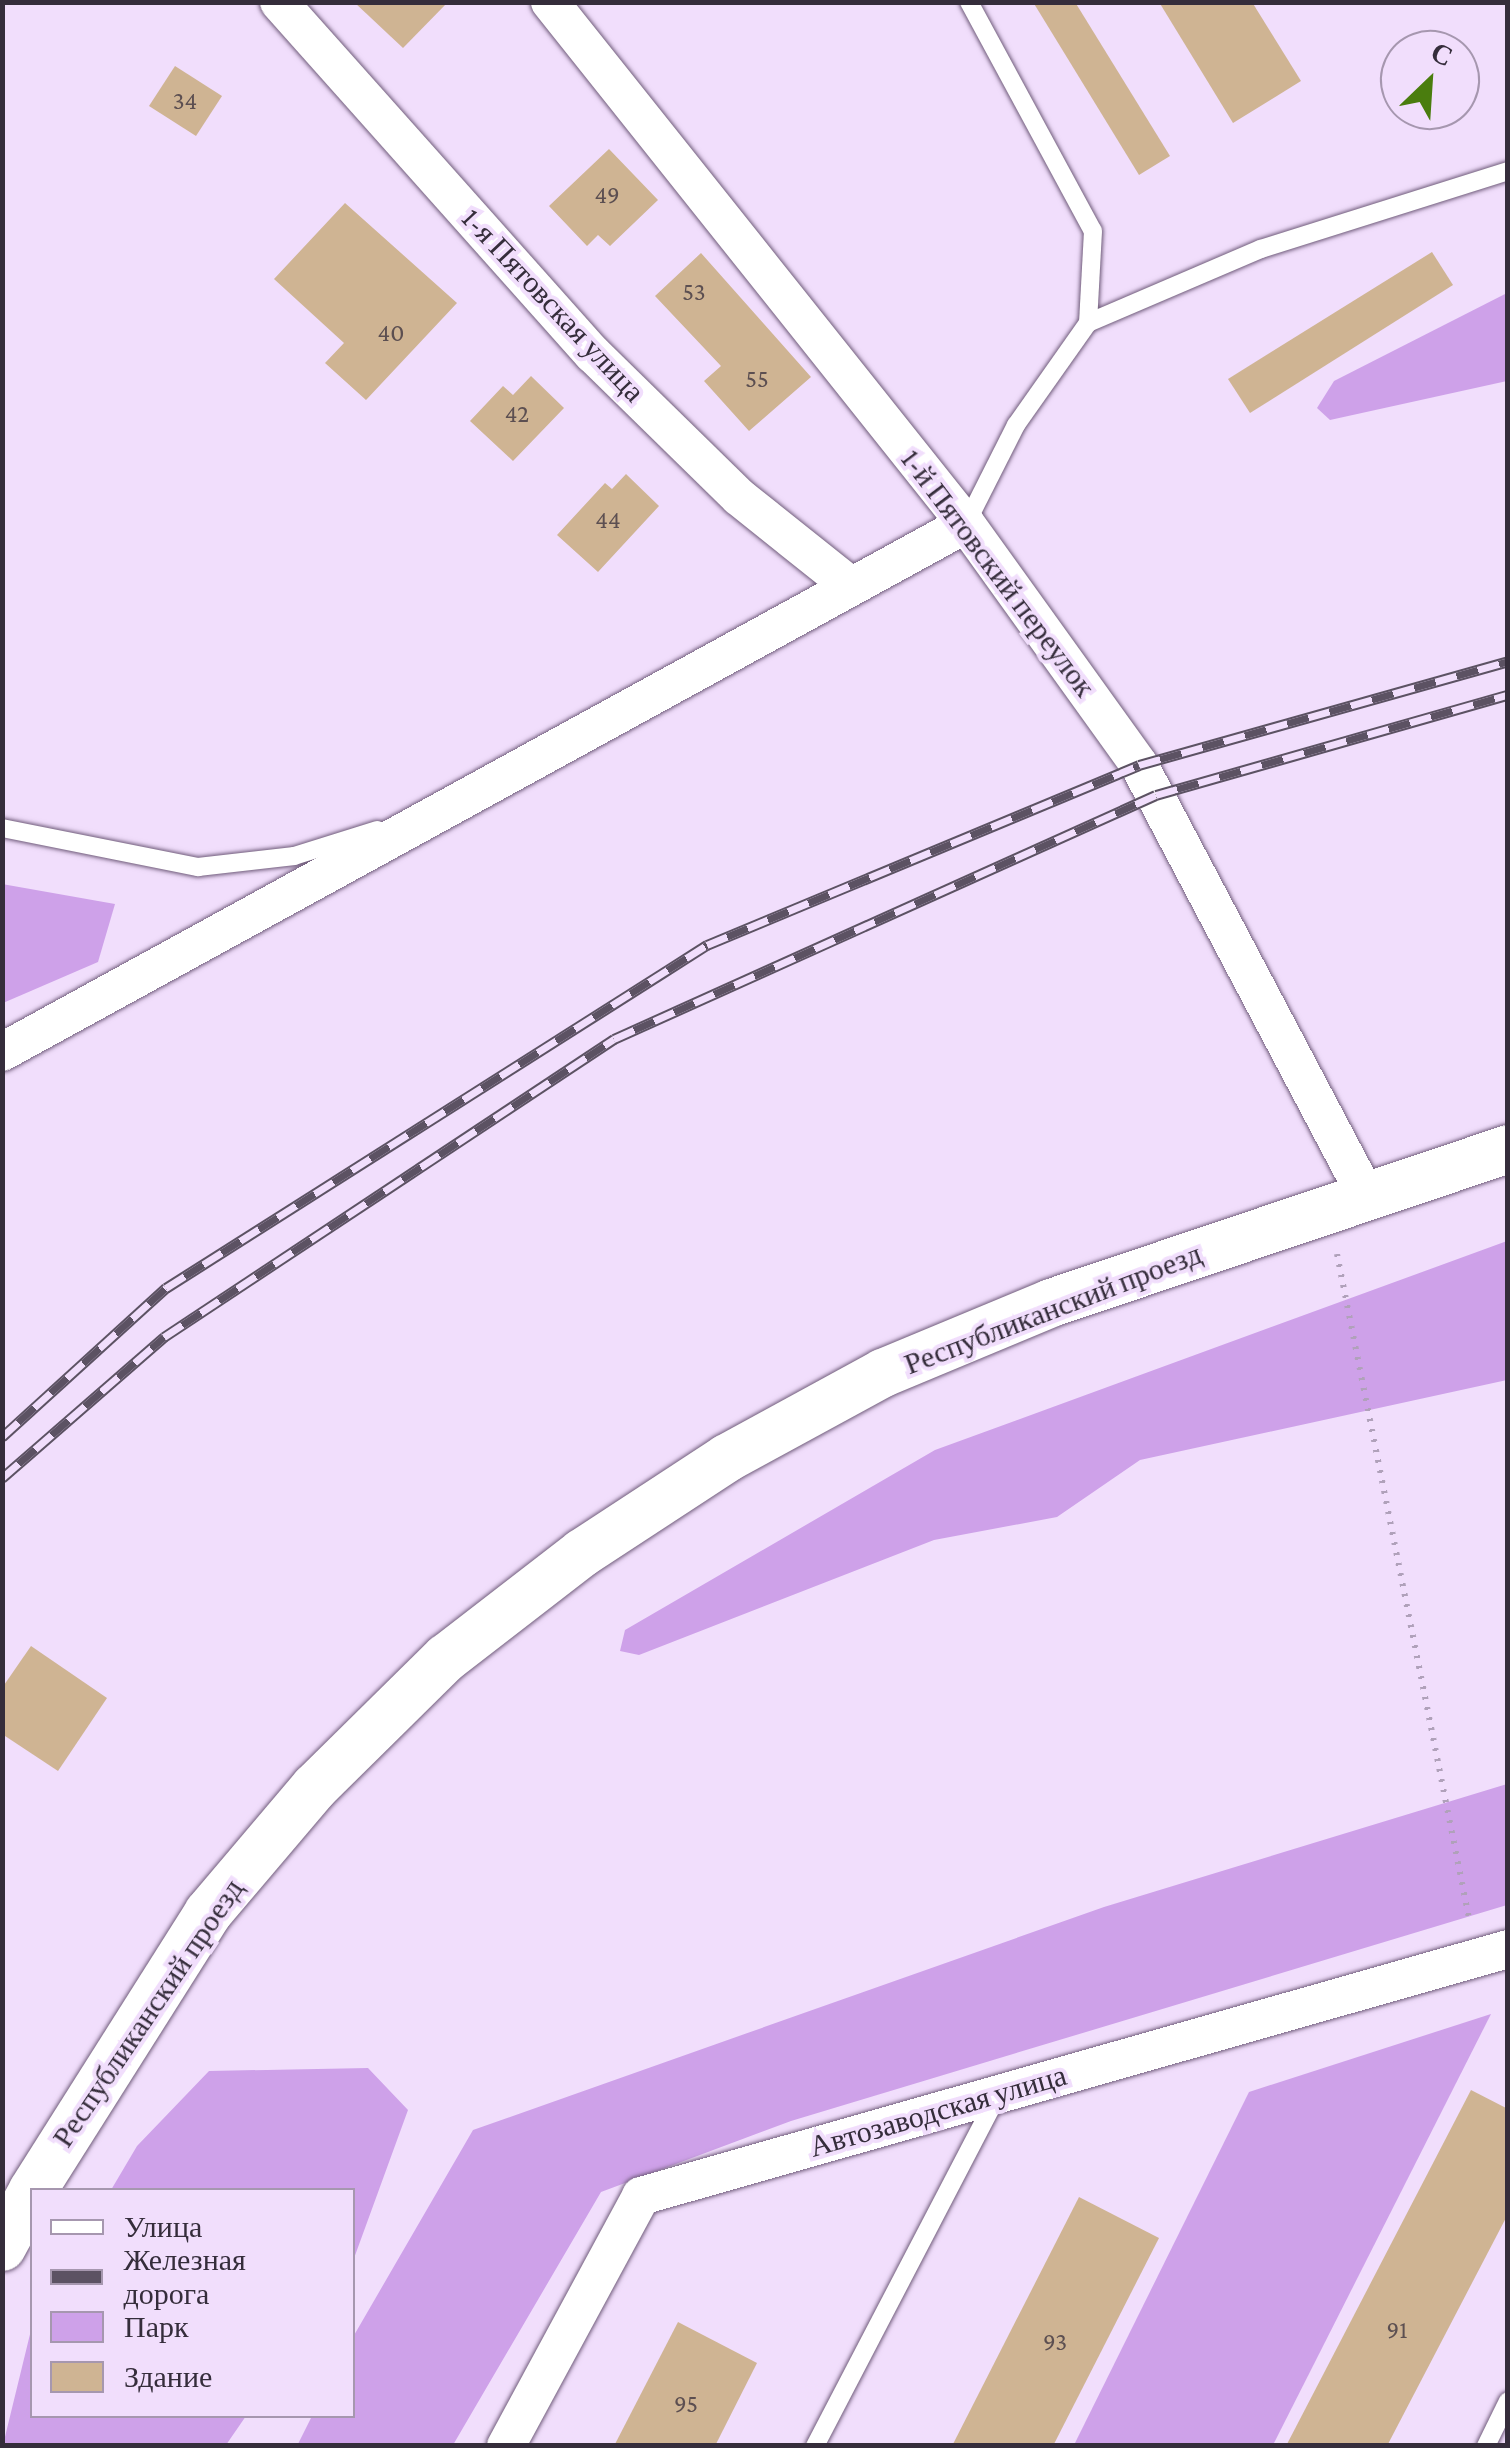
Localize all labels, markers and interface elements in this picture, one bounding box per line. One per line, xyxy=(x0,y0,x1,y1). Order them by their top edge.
north arrow xyxy=(1380,30,1480,130)
text: С xyxy=(1426,36,1458,72)
house number: 34 xyxy=(173,86,197,116)
house number: 49 xyxy=(594,180,620,210)
street label: 1-я Пятовская улица xyxy=(454,201,652,409)
house number: 53 xyxy=(682,277,706,307)
house number: 40 xyxy=(378,318,404,348)
house number: 55 xyxy=(745,364,769,394)
house number: 42 xyxy=(505,399,529,429)
street label: 1-й Пятовский переулок xyxy=(893,442,1103,704)
house number: 44 xyxy=(595,505,621,535)
street label: Республиканский проезд xyxy=(899,1236,1207,1382)
street label: Республиканский проезд xyxy=(45,1872,251,2154)
street label: Автозаводская улица xyxy=(805,2057,1071,2165)
legend xyxy=(30,2188,355,2418)
text: Улица xyxy=(124,2210,202,2243)
text: Железная дорога xyxy=(123,2243,246,2310)
text: Парк xyxy=(124,2310,189,2343)
house number: 91 xyxy=(1387,2315,1407,2345)
house number: 93 xyxy=(1043,2327,1067,2357)
text: Здание xyxy=(124,2360,212,2393)
house number: 95 xyxy=(674,2389,698,2419)

